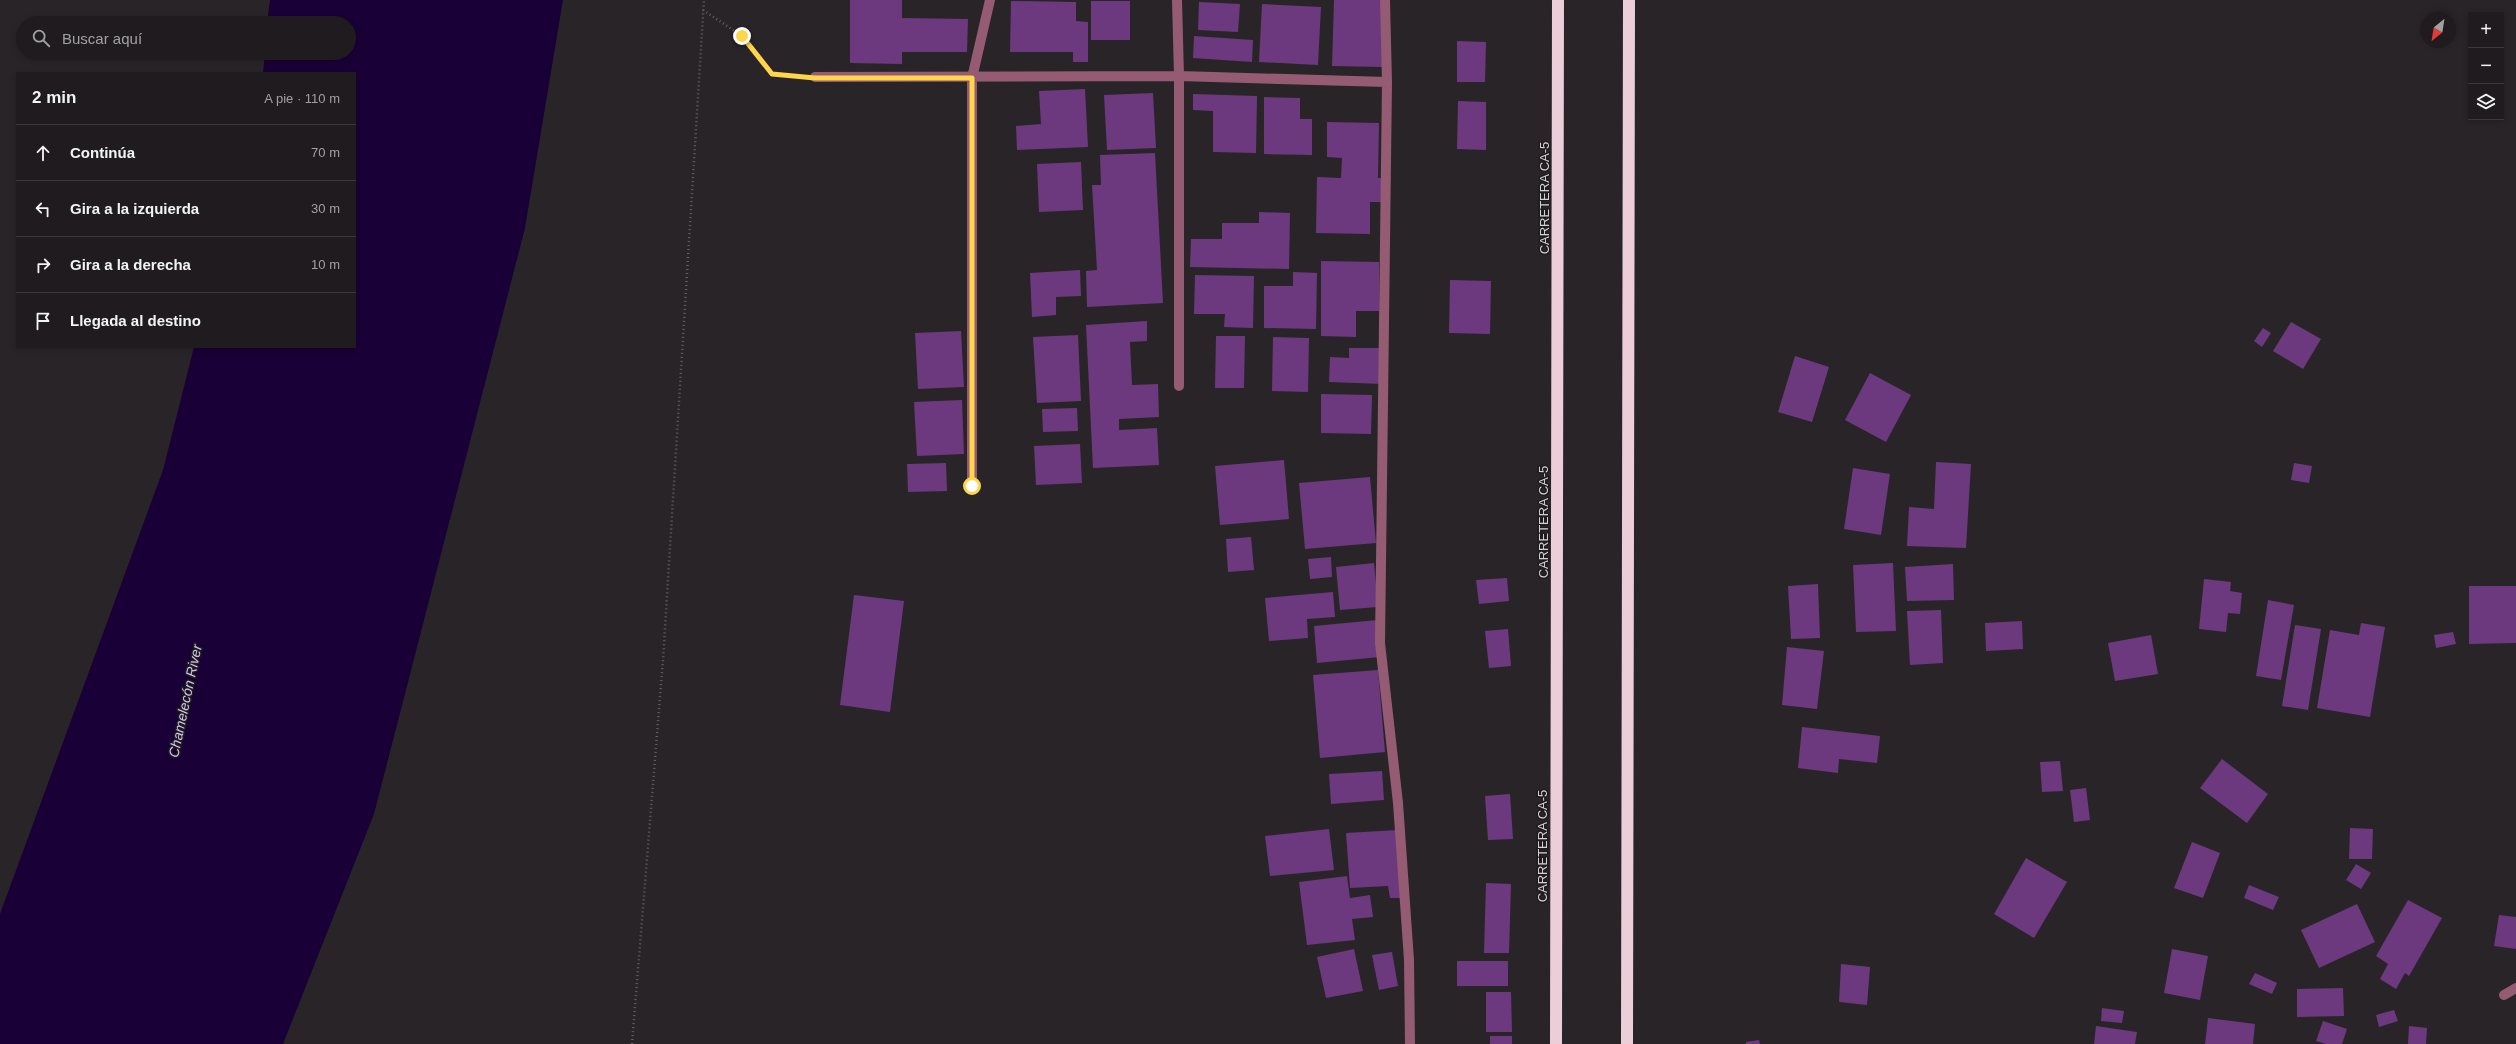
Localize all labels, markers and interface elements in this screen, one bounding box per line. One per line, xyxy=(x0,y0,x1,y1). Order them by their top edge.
north arrow xyxy=(2420,12,2456,48)
map controls xyxy=(2468,12,2504,120)
button: + xyxy=(2468,12,2504,48)
search box xyxy=(16,16,356,60)
icon: search xyxy=(30,27,52,49)
route end xyxy=(733,27,751,45)
text: Buscar aquí xyxy=(62,30,142,47)
button: − xyxy=(2468,48,2504,84)
button: layers xyxy=(2468,84,2504,120)
text: 2 min xyxy=(32,88,76,107)
text: A pie · 110 m xyxy=(264,91,340,106)
icon: ahead xyxy=(32,142,54,164)
street label: CARRETERA CA-5 xyxy=(1537,142,1552,254)
text: Continúa xyxy=(70,144,135,161)
text: 70 m xyxy=(311,145,340,160)
icon: left xyxy=(32,198,54,220)
text: Gira a la izquierda xyxy=(70,200,199,217)
text: 30 m xyxy=(311,201,340,216)
icon: right xyxy=(32,254,54,276)
text: Gira a la derecha xyxy=(70,256,191,273)
text: 10 m xyxy=(311,257,340,272)
icon: arrive xyxy=(32,310,54,332)
text: Llegada al destino xyxy=(70,312,201,329)
street label: CARRETERA CA-5 xyxy=(1536,466,1551,578)
route start xyxy=(963,477,981,495)
water label: Chamelecón River xyxy=(165,642,205,759)
street label: CARRETERA CA-5 xyxy=(1535,790,1550,902)

